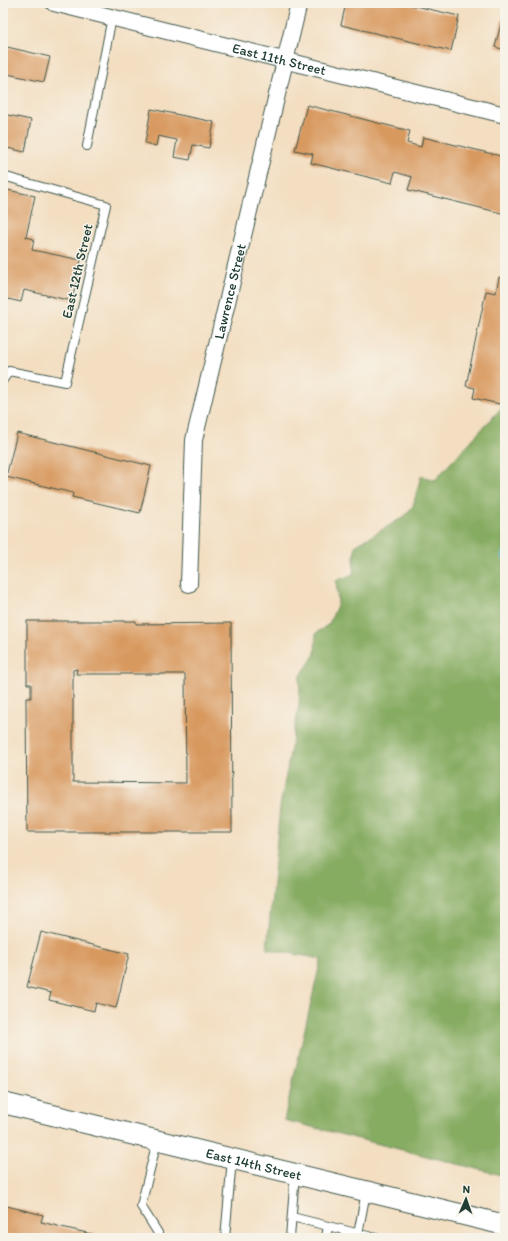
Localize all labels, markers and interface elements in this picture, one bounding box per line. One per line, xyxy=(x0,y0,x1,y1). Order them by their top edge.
street label: East 11th Street xyxy=(230,40,328,79)
street label: East 12th Street xyxy=(58,222,97,320)
street label: Lawrence Street xyxy=(211,242,250,341)
street label: East 14th Street xyxy=(204,1145,303,1184)
north arrow xyxy=(446,1179,486,1219)
text: N xyxy=(462,1183,470,1196)

